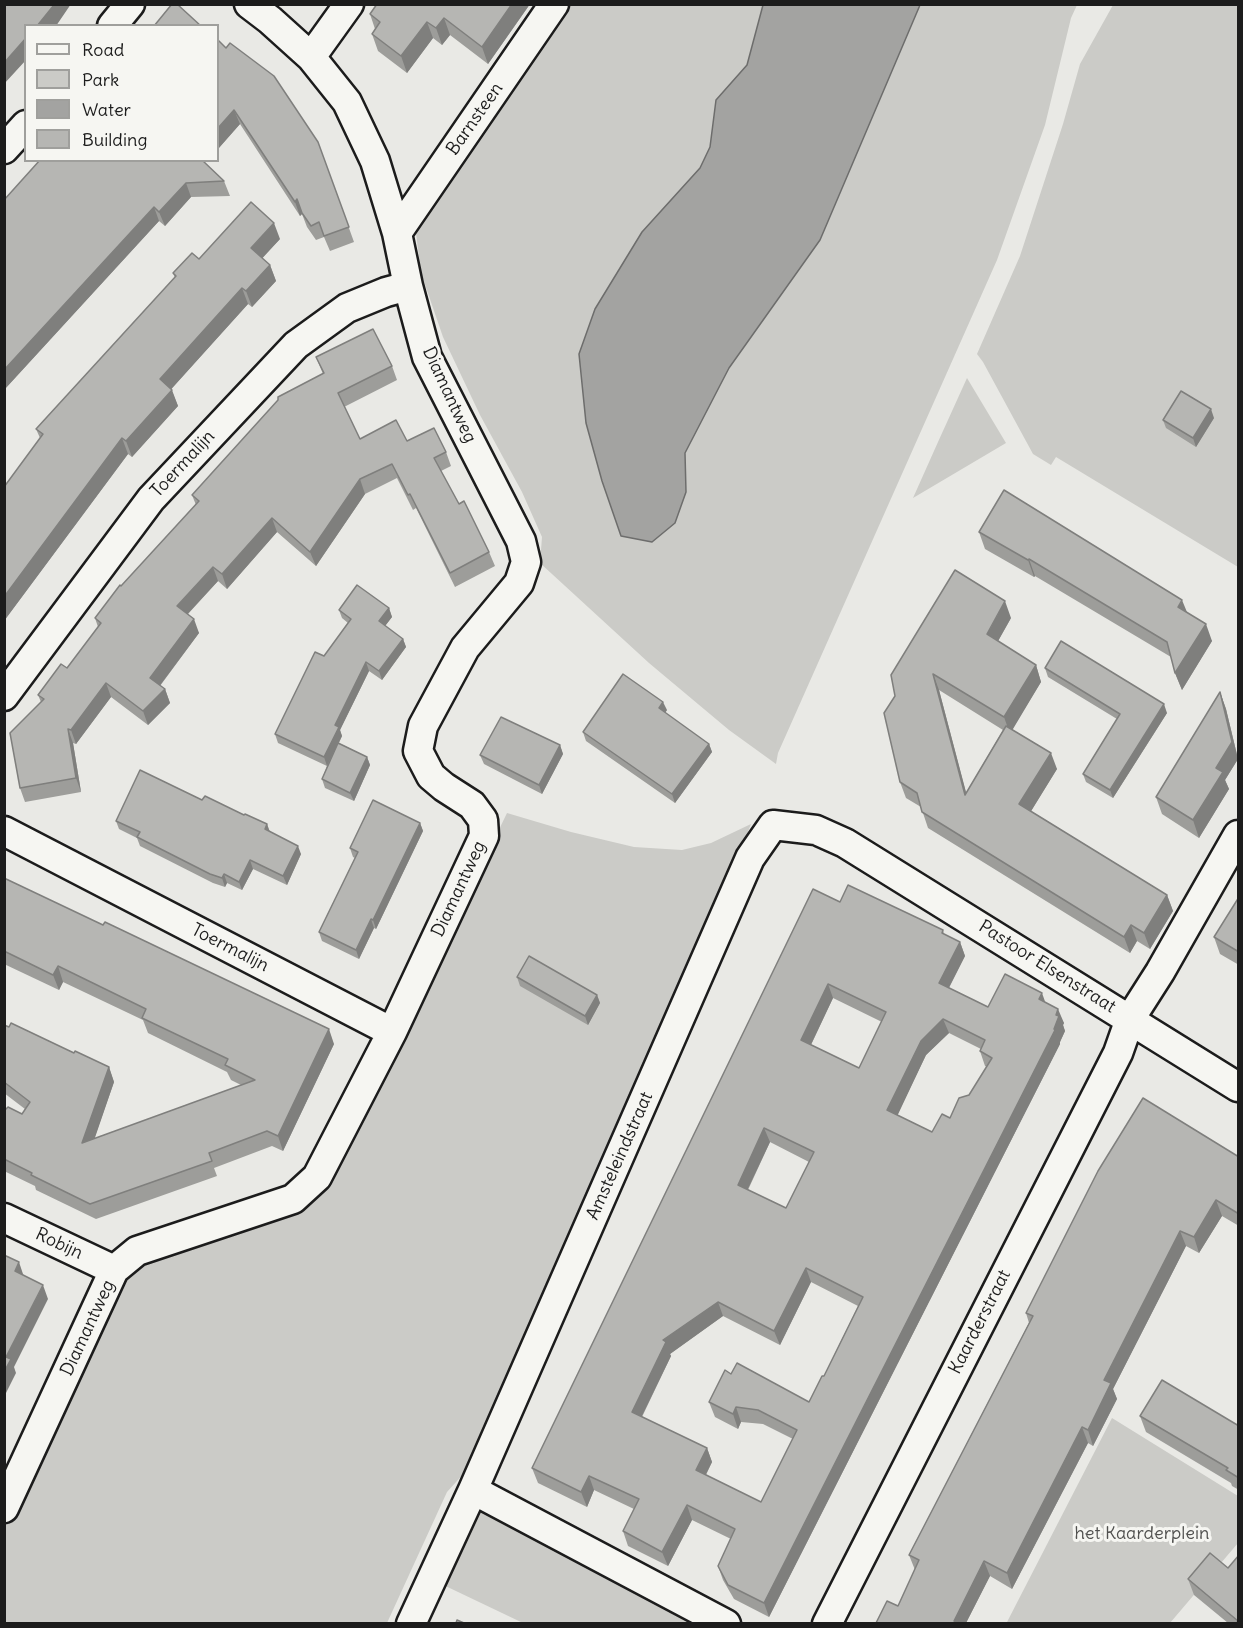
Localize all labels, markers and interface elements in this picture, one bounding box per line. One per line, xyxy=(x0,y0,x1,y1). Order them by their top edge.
legend xyxy=(24,24,219,162)
text: Road xyxy=(82,38,124,61)
text: Park xyxy=(82,68,119,91)
street label: Barnsteen xyxy=(442,79,508,159)
text: Water xyxy=(82,98,131,121)
text: Building xyxy=(82,128,147,151)
street label: Diamantweg xyxy=(417,344,481,446)
street label: Toermalijn xyxy=(146,426,220,502)
street label: Diamantweg xyxy=(427,838,491,940)
street label: Pastoor Elsenstraat xyxy=(974,916,1120,1018)
street label: Toermalijn xyxy=(188,919,272,977)
street label: Amsteleindstraat xyxy=(582,1089,658,1223)
street label: Robijn xyxy=(32,1224,86,1264)
street label: Kaarderstraat xyxy=(944,1266,1016,1378)
street label: Diamantweg xyxy=(56,1277,120,1379)
park label: het Kaarderplein xyxy=(1074,1523,1210,1545)

